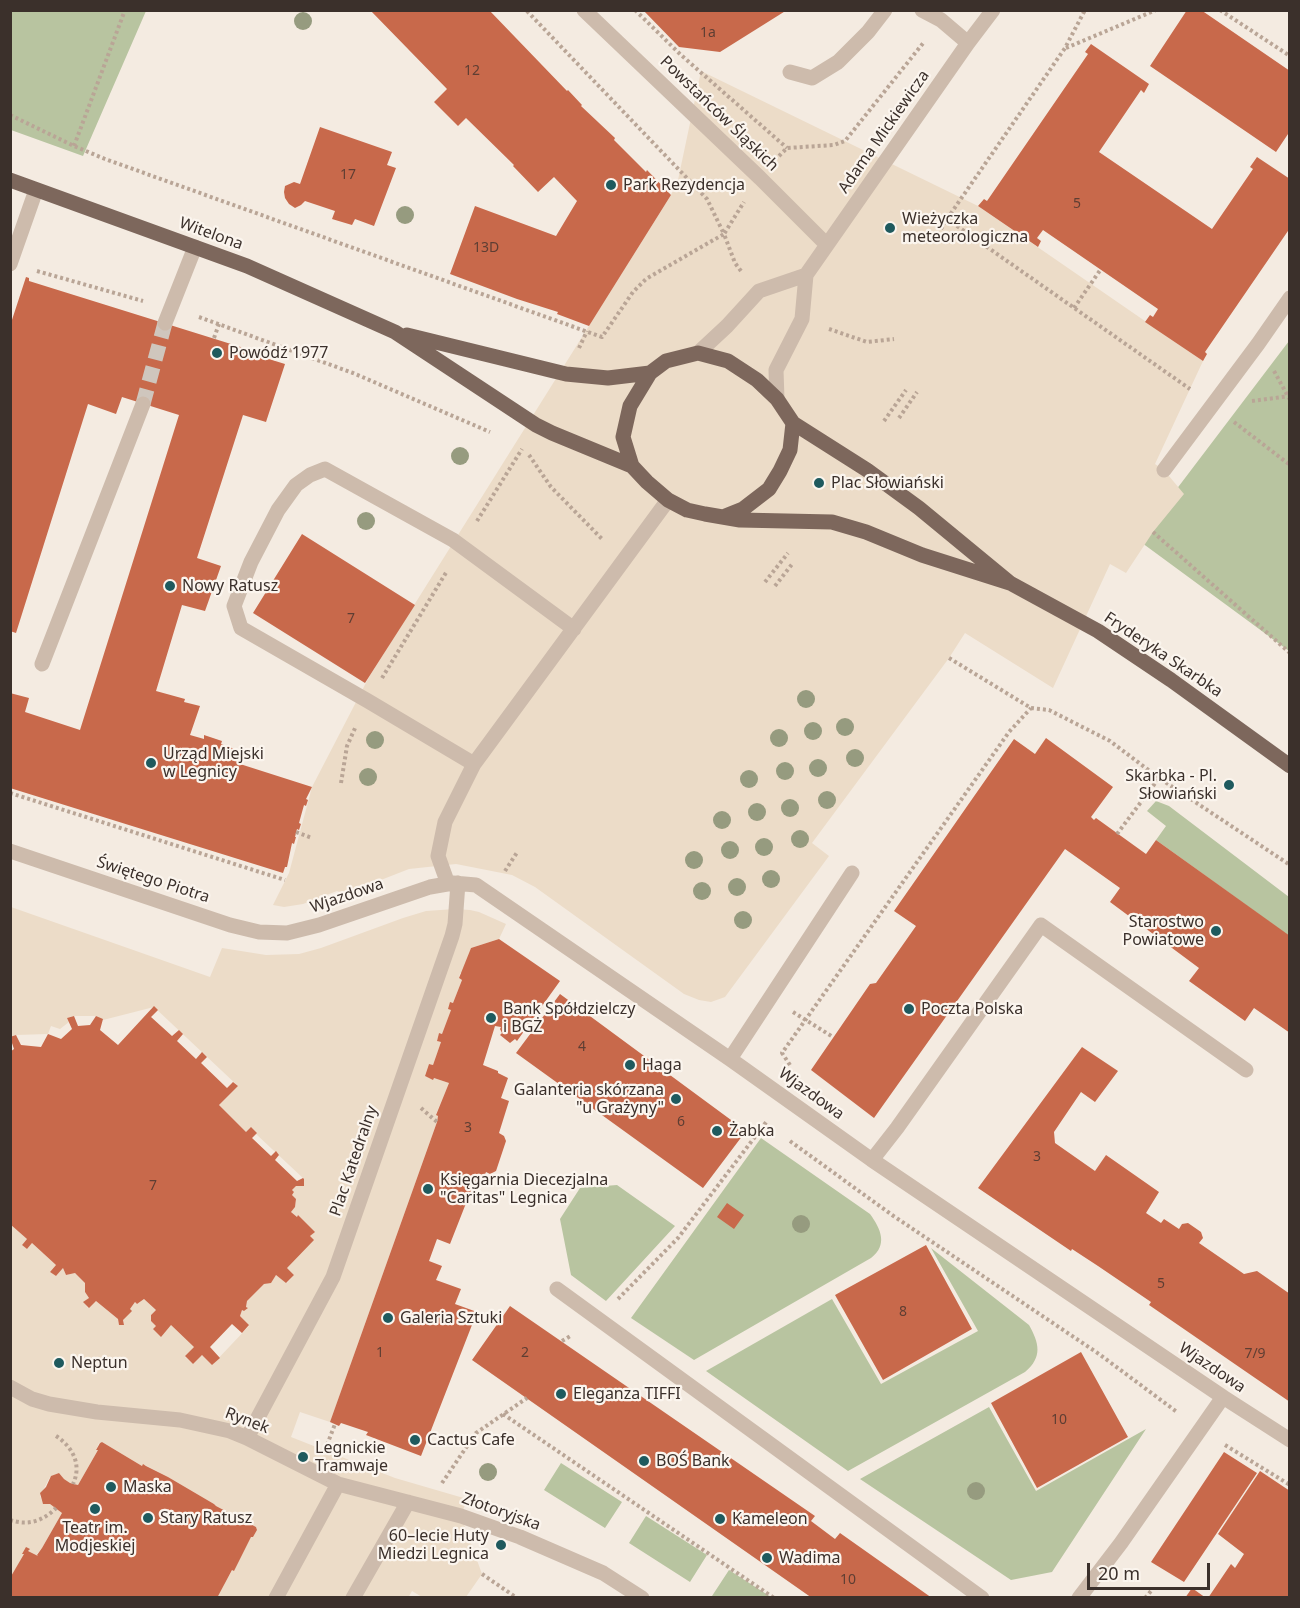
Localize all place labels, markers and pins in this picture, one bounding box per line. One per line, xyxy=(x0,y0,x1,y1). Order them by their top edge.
place label: Park Rezydencja xyxy=(623,175,745,195)
marker: Park Rezydencja xyxy=(604,178,618,192)
place label: Wieżyczka meteorologiczna xyxy=(902,209,1028,247)
marker: Wieżyczka meteorologiczna xyxy=(883,221,897,235)
place label: Powódź 1977 xyxy=(229,343,328,363)
marker: Powódź 1977 xyxy=(210,346,224,360)
place label: Plac Słowiański xyxy=(831,473,944,493)
marker: Plac Słowiański xyxy=(812,476,826,490)
place label: Nowy Ratusz xyxy=(182,576,278,596)
marker: Nowy Ratusz xyxy=(163,579,177,593)
place label: Urząd Miejski w Legnicy xyxy=(163,744,264,782)
marker: Urząd Miejski w Legnicy xyxy=(144,756,158,770)
place label: Skarbka - Pl. Słowiański xyxy=(1125,766,1217,804)
marker: Skarbka - Pl. Słowiański xyxy=(1222,778,1236,792)
place label: Starostwo Powiatowe xyxy=(1123,912,1204,950)
marker: Starostwo Powiatowe xyxy=(1209,924,1223,938)
place label: Bank Spółdzielczy i BGŻ xyxy=(503,999,635,1037)
place label: Poczta Polska xyxy=(921,999,1023,1019)
marker: Poczta Polska xyxy=(902,1002,916,1016)
marker: Bank Spółdzielczy i BGŻ xyxy=(484,1011,498,1025)
place label: Haga xyxy=(642,1055,682,1075)
marker: Haga xyxy=(623,1058,637,1072)
place label: Galanteria skórzana "u Grażyny" xyxy=(514,1080,664,1118)
marker: Galanteria skórzana "u Grażyny" xyxy=(669,1092,683,1106)
place label: Żabka xyxy=(729,1121,774,1141)
marker: Żabka xyxy=(710,1124,724,1138)
place label: Księgarnia Diecezjalna "Caritas" Legnica xyxy=(440,1170,608,1208)
marker: Księgarnia Diecezjalna "Caritas" Legnica xyxy=(421,1182,435,1196)
place label: Galeria Sztuki xyxy=(400,1308,502,1328)
marker: Galeria Sztuki xyxy=(381,1311,395,1325)
place label: Neptun xyxy=(71,1353,128,1373)
marker: Neptun xyxy=(52,1356,66,1370)
place label: Eleganza TIFFI xyxy=(573,1384,681,1404)
marker: Eleganza TIFFI xyxy=(554,1387,568,1401)
place label: Cactus Cafe xyxy=(427,1430,515,1450)
marker: Cactus Cafe xyxy=(408,1433,422,1447)
place label: Legnickie Tramwaje xyxy=(315,1438,388,1476)
marker: Legnickie Tramwaje xyxy=(296,1450,310,1464)
place label: BOŚ Bank xyxy=(656,1451,730,1471)
marker: BOŚ Bank xyxy=(637,1454,651,1468)
place label: Maska xyxy=(123,1477,172,1497)
marker: Maska xyxy=(104,1480,118,1494)
marker: Teatr im. Modjeskiej xyxy=(88,1502,102,1516)
place label: Stary Ratusz xyxy=(160,1508,252,1528)
place label: Kameleon xyxy=(732,1509,808,1529)
marker: Stary Ratusz xyxy=(141,1511,155,1525)
marker: Kameleon xyxy=(713,1512,727,1526)
place label: Teatr im. Modjeskiej xyxy=(55,1518,135,1556)
place label: 60–lecie Huty Miedzi Legnica xyxy=(378,1526,489,1564)
marker: 60–lecie Huty Miedzi Legnica xyxy=(494,1538,508,1552)
place label: Wadima xyxy=(779,1548,840,1568)
marker: Wadima xyxy=(760,1551,774,1565)

